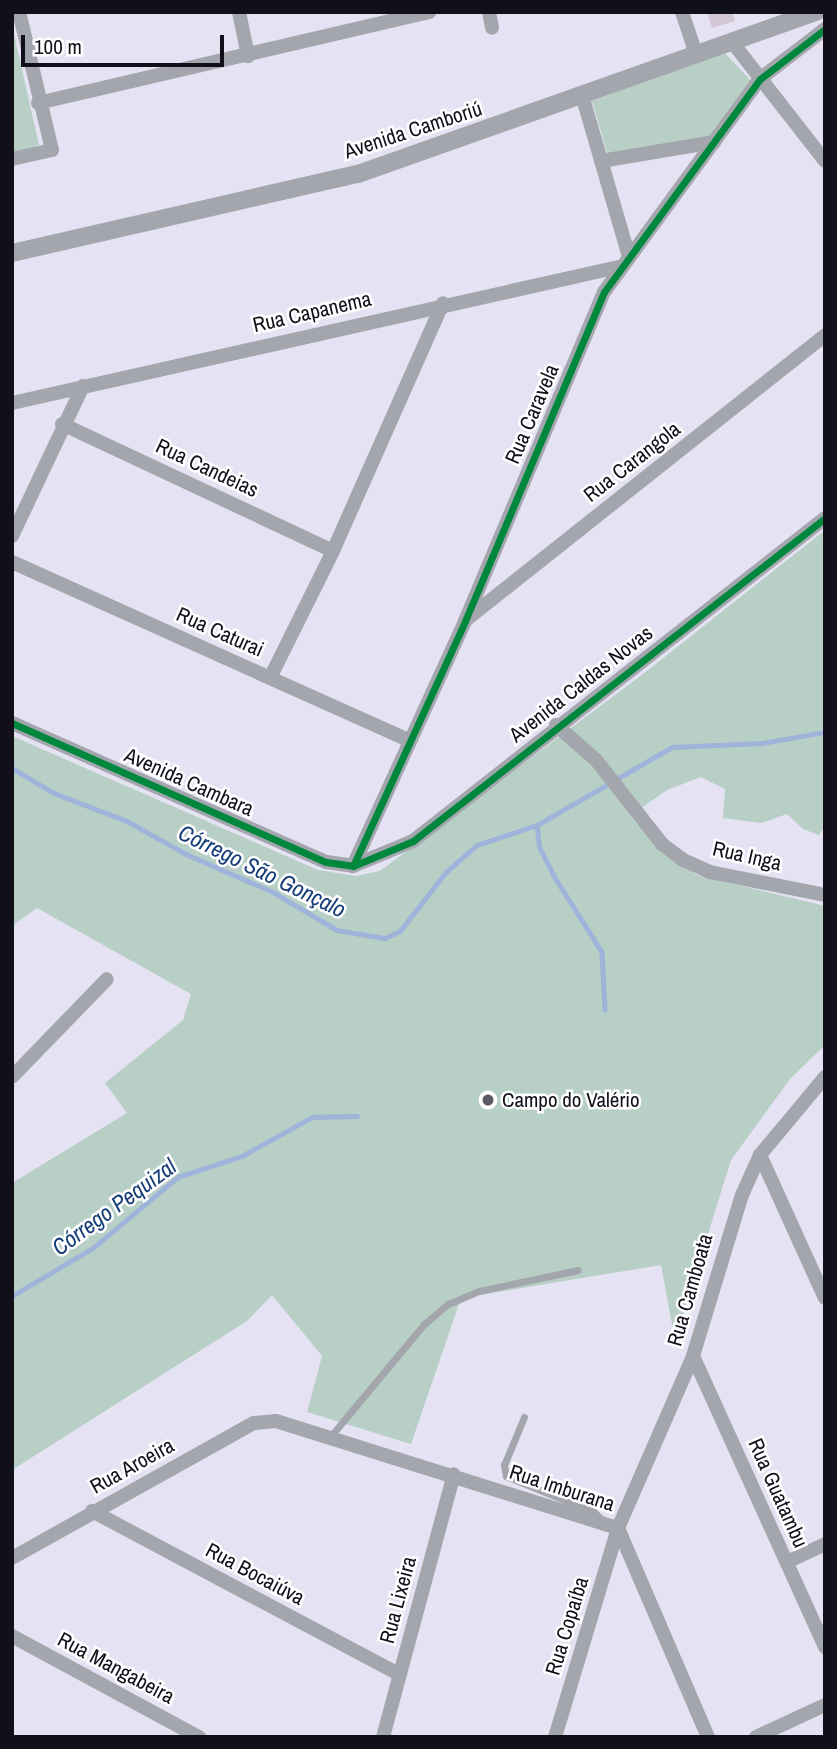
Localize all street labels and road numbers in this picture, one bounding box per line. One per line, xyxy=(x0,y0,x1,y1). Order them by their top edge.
street label: Avenida Camboriú xyxy=(341,96,485,164)
street label: Rua Capanema xyxy=(250,286,374,338)
street label: Rua Caravela xyxy=(500,361,564,467)
street label: Rua Carangola xyxy=(579,416,685,508)
street label: Rua Candeias xyxy=(152,433,262,503)
street label: Rua Caturai xyxy=(172,602,268,662)
street label: Avenida Caldas Novas xyxy=(504,620,658,748)
street label: Avenida Cambara xyxy=(121,742,257,822)
street label: Rua Inga xyxy=(710,836,784,876)
street label: Rua Camboata xyxy=(662,1231,718,1349)
street label: Rua Aroeira xyxy=(85,1432,179,1500)
street label: Rua Guatambu xyxy=(743,1435,813,1551)
street label: Rua Imburana xyxy=(506,1459,618,1517)
street label: Rua Bocaiúva xyxy=(201,1537,309,1611)
street label: Rua Lixeira xyxy=(374,1554,422,1646)
street label: Rua Copaíba xyxy=(540,1574,594,1678)
street label: Rua Mangabeira xyxy=(53,1627,179,1709)

